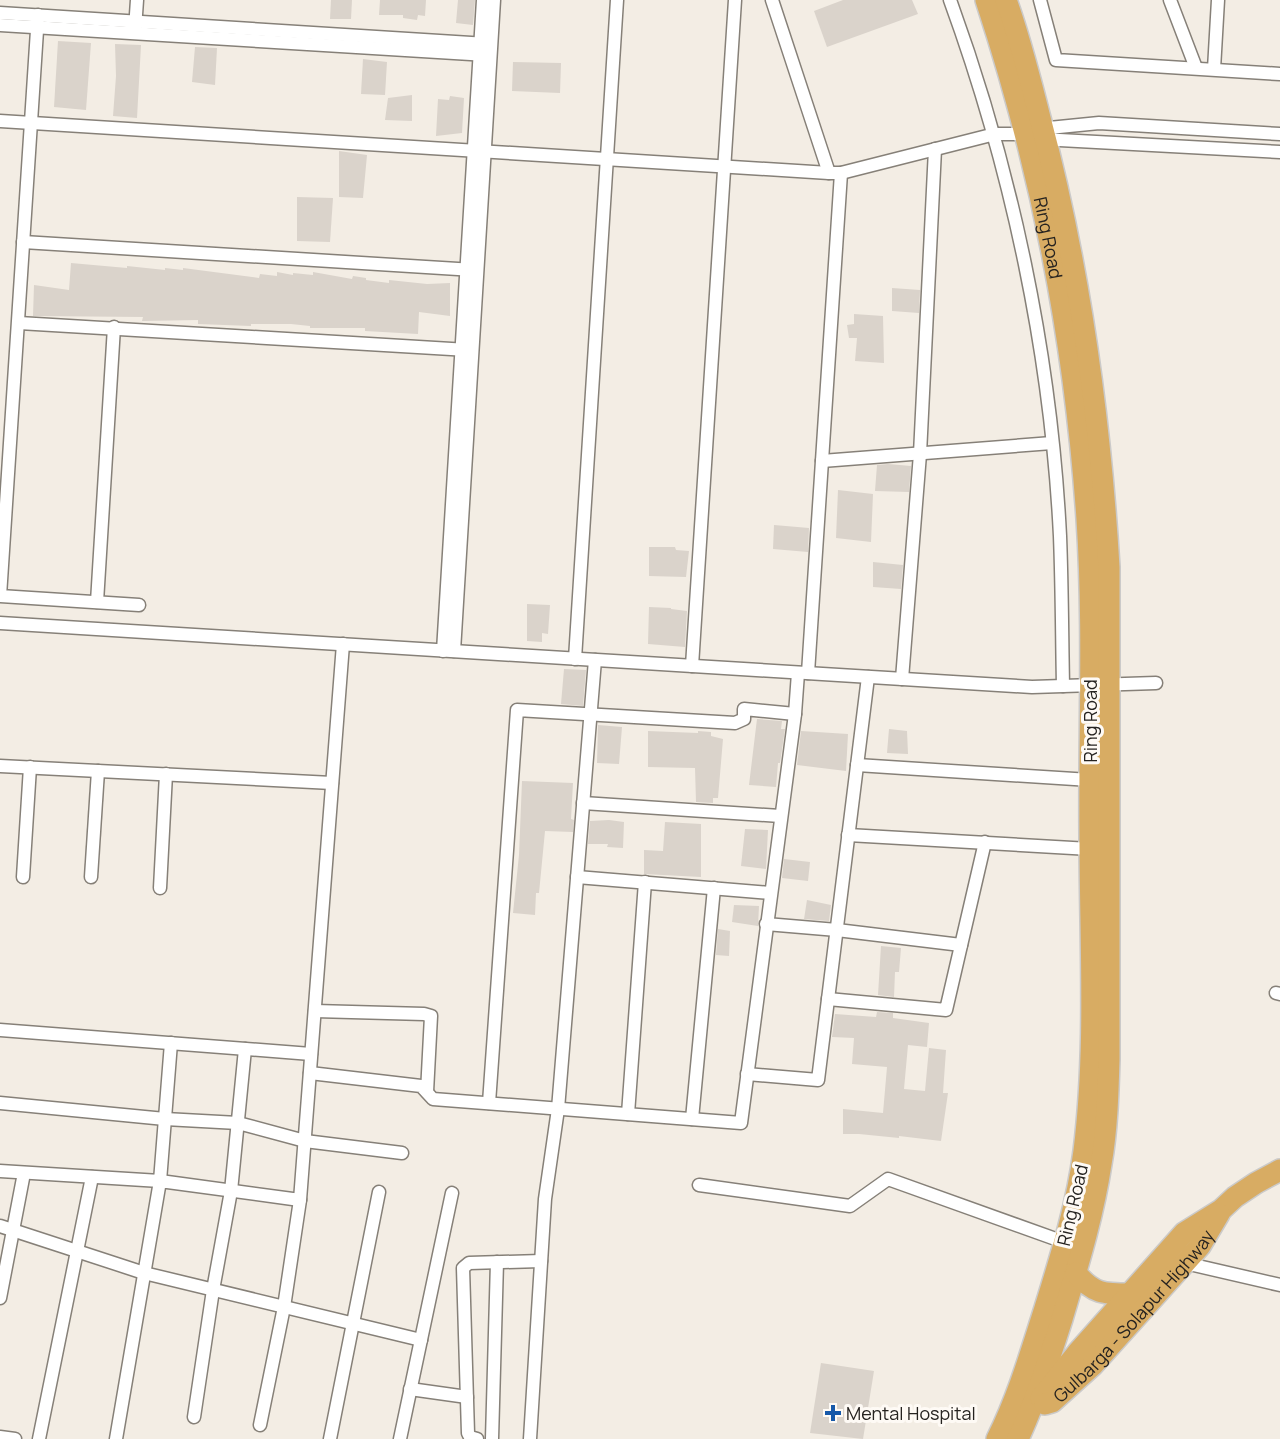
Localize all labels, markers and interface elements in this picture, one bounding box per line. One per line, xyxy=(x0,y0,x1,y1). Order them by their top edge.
street label: Ring Road xyxy=(1029,194,1069,281)
street label: Ring Road xyxy=(1078,679,1102,763)
street label: Ring Road xyxy=(1051,1162,1093,1248)
street label: Gulbarga - Solapur Highway xyxy=(1048,1225,1219,1408)
place label: Mental Hospital xyxy=(846,1401,976,1425)
marker: Mental Hospital xyxy=(824,1404,842,1422)

